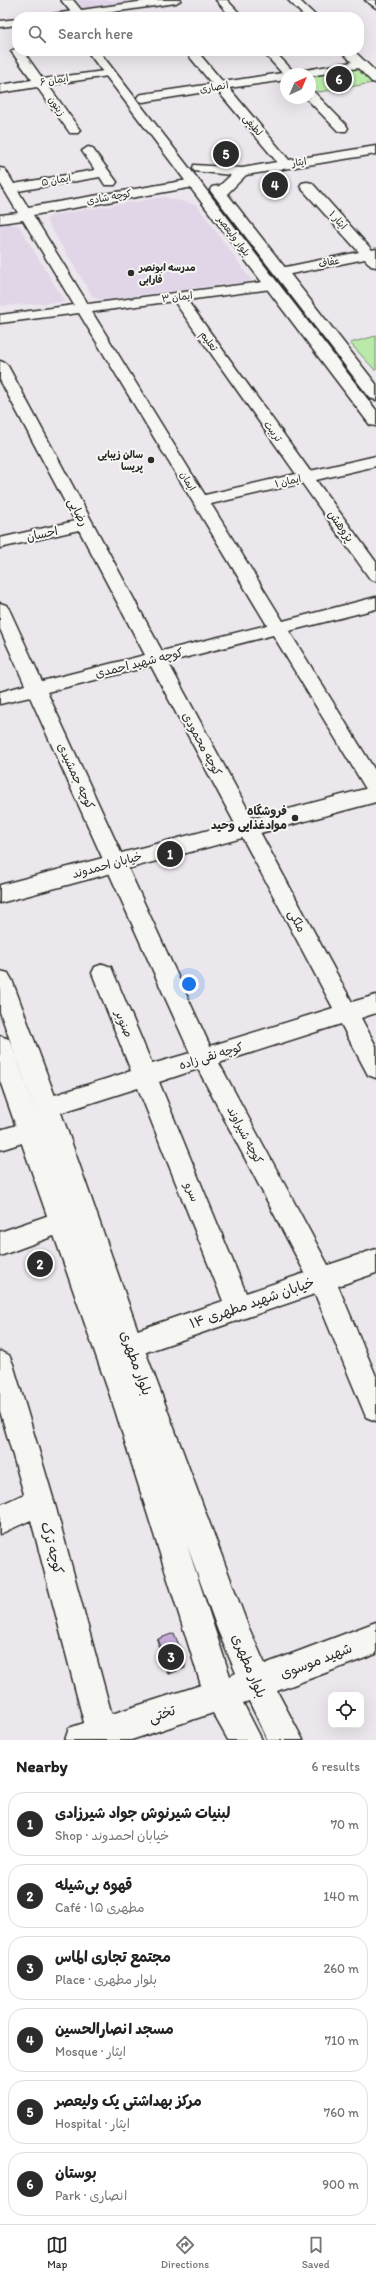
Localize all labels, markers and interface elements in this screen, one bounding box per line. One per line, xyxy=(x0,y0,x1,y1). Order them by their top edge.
search box xyxy=(12,12,364,56)
icon: search xyxy=(26,23,48,45)
text: Search here xyxy=(58,25,133,43)
pin: 6 xyxy=(326,64,352,94)
north arrow xyxy=(280,68,316,104)
street label: ایمان ۶ xyxy=(39,71,69,89)
street label: انصاری xyxy=(199,78,229,96)
street label: زیتون xyxy=(46,94,69,119)
street label: لطیفی xyxy=(240,112,266,139)
pin: 5 xyxy=(213,139,239,169)
street label: ایثار xyxy=(290,154,307,170)
pin: 4 xyxy=(262,170,288,200)
street label: ایمان ۵ xyxy=(40,171,72,189)
street label: کوچه شادی xyxy=(85,187,133,207)
street label: ایثار ۱ xyxy=(326,208,350,232)
street label: بلوار ولیعصر xyxy=(214,212,253,259)
street label: عفاف xyxy=(317,254,341,270)
place label: مدرسه ابونصر فارابی xyxy=(138,261,196,286)
marker: مدرسه ابونصر فارابی xyxy=(126,268,136,278)
street label: ایمان ۳ xyxy=(161,289,193,305)
street label: تعلیم xyxy=(196,328,221,354)
street label: تربیت xyxy=(261,418,285,444)
place label: سالن زیبایی پریسا xyxy=(97,448,143,474)
marker: سالن زیبایی پریسا xyxy=(146,455,156,465)
street label: ایمان xyxy=(177,469,199,493)
street label: ایمان ۱ xyxy=(274,472,302,490)
street label: رضایی xyxy=(64,496,91,529)
street label: پژوهش xyxy=(324,507,357,545)
street label: احسان xyxy=(25,524,59,544)
street label: کوچه شهید احمدی xyxy=(94,645,184,681)
street label: کوچه محمودی xyxy=(179,710,225,778)
street label: کوچه جمشیدی xyxy=(54,741,97,812)
place label: فروشگاه موادغذایی وحید xyxy=(211,803,287,833)
marker: فروشگاه موادغذایی وحید xyxy=(290,813,300,823)
pin: 1 xyxy=(157,839,183,869)
street label: خیابان احمدوند xyxy=(70,849,144,882)
street label: ملکی xyxy=(284,907,309,935)
your location xyxy=(179,974,199,994)
street label: صنوبر xyxy=(111,1008,136,1040)
street label: کوچه نقی زاده xyxy=(177,1040,245,1073)
street label: کوچه شیراوند xyxy=(223,1104,266,1167)
street label: سرو xyxy=(180,1179,202,1204)
pin: 2 xyxy=(27,1249,53,1279)
street label: خیابان شهید مطهری ۱۴ xyxy=(187,1274,317,1332)
street label: بلوار مطهری xyxy=(116,1328,156,1398)
street label: کوچه ترک xyxy=(36,1520,67,1576)
street label: بلوار مطهری xyxy=(228,1631,270,1701)
street label: شهید موسوی xyxy=(277,1639,355,1683)
pin: 3 xyxy=(158,1642,184,1672)
map controls xyxy=(328,1692,364,1728)
button: locate xyxy=(328,1692,364,1728)
street label: تختی xyxy=(146,1701,179,1726)
text: Nearby xyxy=(16,1756,68,1776)
text: 6 results xyxy=(312,1759,360,1774)
text: لبنیات شیرنوش جواد شیرزادی xyxy=(55,1804,230,1822)
text: 1 xyxy=(27,1817,33,1832)
text: 70 m xyxy=(331,1817,359,1832)
text: Shop · خیابان احمدوند xyxy=(55,1828,169,1843)
text: قهوه بی‌شیله xyxy=(55,1876,132,1894)
text: 2 xyxy=(27,1889,33,1904)
text: 140 m xyxy=(323,1889,359,1904)
text: Café · مطهری ۱۵ xyxy=(55,1900,145,1915)
text: مجتمع تجاری الماس xyxy=(55,1948,171,1966)
text: 3 xyxy=(26,1961,34,1976)
text: 260 m xyxy=(323,1961,359,1976)
text: Place · بلوار مطهری xyxy=(55,1972,157,1987)
text: مسجد انصارالحسین xyxy=(55,2020,174,2038)
text: 4 xyxy=(26,2033,34,2048)
text: 710 m xyxy=(325,2033,359,2048)
text: Mosque · ایثار xyxy=(55,2044,126,2059)
text: مرکز بهداشتی یک ولیعصر xyxy=(55,2092,202,2110)
text: 5 xyxy=(27,2105,33,2120)
text: 760 m xyxy=(324,2105,359,2120)
text: Hospital · ایثار xyxy=(55,2116,130,2131)
text: بوستان xyxy=(55,2164,97,2182)
text: 6 xyxy=(27,2177,33,2192)
text: 900 m xyxy=(322,2177,359,2192)
text: Park · انصاری xyxy=(55,2188,127,2203)
tab: Map xyxy=(46,2234,68,2271)
tab: Directions xyxy=(161,2234,209,2271)
tab: Saved xyxy=(302,2234,330,2271)

